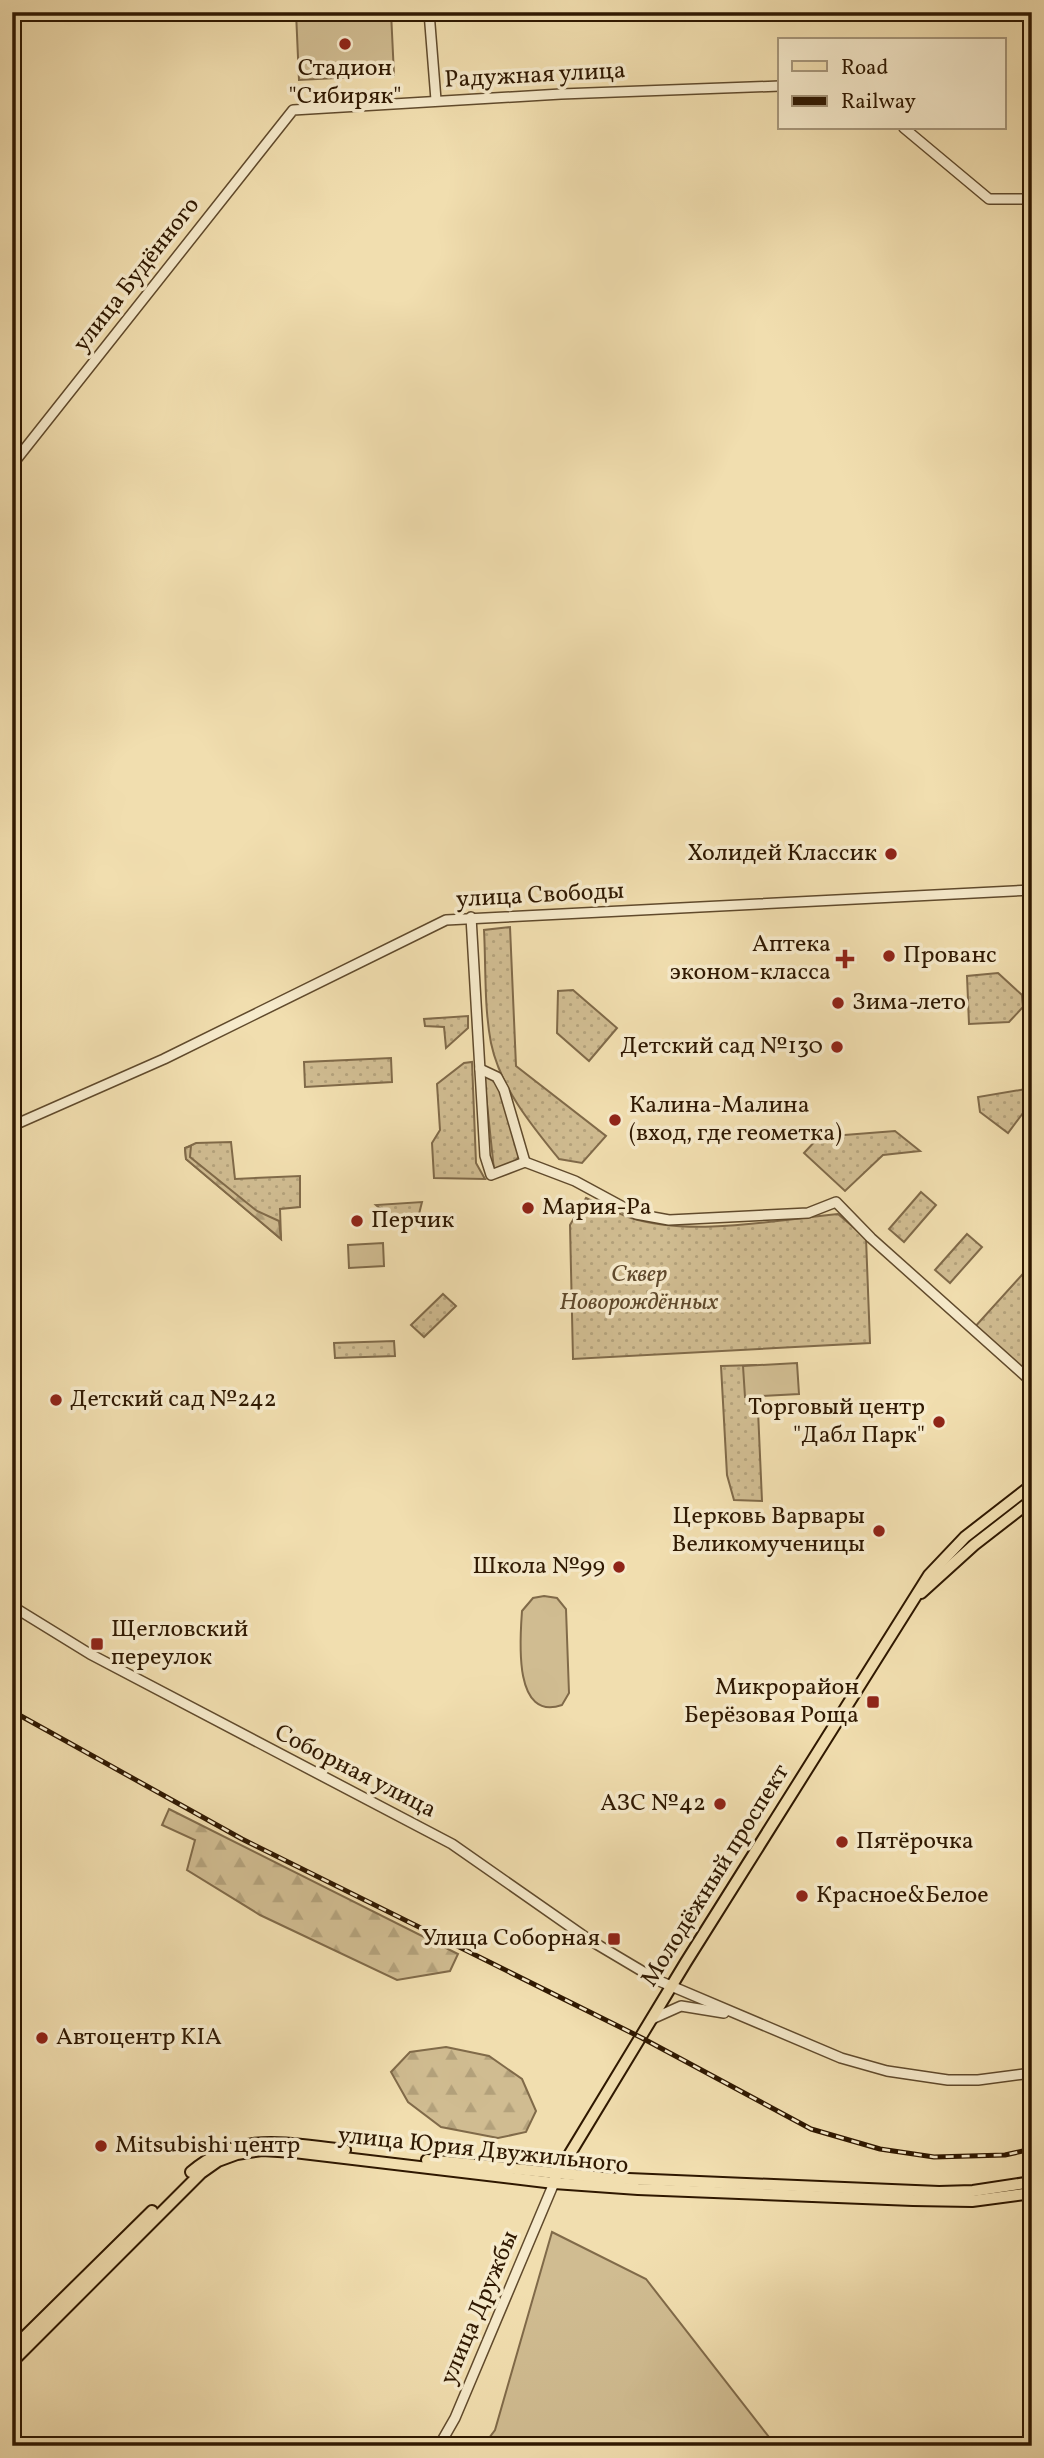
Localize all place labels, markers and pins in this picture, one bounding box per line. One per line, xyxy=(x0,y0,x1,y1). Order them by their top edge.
marker: Стадион "Сибиряк" xyxy=(337,36,353,52)
place label: Стадион "Сибиряк" xyxy=(289,52,401,114)
place label: Холидей Классик xyxy=(687,837,877,871)
marker: Холидей Классик xyxy=(883,846,899,862)
place label: Аптека эконом-класса xyxy=(670,928,831,990)
place label: Прованс xyxy=(903,939,997,973)
marker: Прованс xyxy=(881,948,897,964)
marker: Аптека эконом-класса xyxy=(837,951,853,967)
place label: Зима-лето xyxy=(852,986,966,1020)
marker: Зима-лето xyxy=(830,995,846,1011)
place label: Детский сад №130 xyxy=(620,1030,823,1064)
marker: Детский сад №130 xyxy=(829,1039,845,1055)
place label: Калина-Малина (вход, где геометка) xyxy=(629,1089,842,1151)
marker: Калина-Малина (вход, где геометка) xyxy=(607,1112,623,1128)
place label: Мария-Ра xyxy=(542,1191,652,1225)
marker: Мария-Ра xyxy=(520,1200,536,1216)
place label: Перчик xyxy=(371,1204,454,1238)
marker: Перчик xyxy=(349,1213,365,1229)
place label: Детский сад №242 xyxy=(70,1383,277,1417)
place label: Торговый центр "Дабл Парк" xyxy=(748,1391,925,1453)
marker: Детский сад №242 xyxy=(48,1392,64,1408)
marker: Торговый центр "Дабл Парк" xyxy=(931,1414,947,1430)
place label: Церковь Варвары Великомученицы xyxy=(672,1500,865,1562)
marker: Церковь Варвары Великомученицы xyxy=(871,1523,887,1539)
place label: Школа №99 xyxy=(473,1550,605,1584)
marker: Школа №99 xyxy=(611,1559,627,1575)
place label: Щегловский переулок xyxy=(111,1613,248,1675)
marker: Щегловский переулок xyxy=(89,1636,105,1652)
place label: Микрорайон Берёзовая Роща xyxy=(684,1671,859,1733)
marker: Микрорайон Берёзовая Роща xyxy=(865,1694,881,1710)
place label: АЗС №42 xyxy=(600,1787,706,1821)
marker: АЗС №42 xyxy=(712,1796,728,1812)
place label: Пятёрочка xyxy=(856,1825,974,1859)
marker: Пятёрочка xyxy=(834,1834,850,1850)
place label: Красное&Белое xyxy=(816,1879,989,1913)
marker: Красное&Белое xyxy=(794,1888,810,1904)
place label: Улица Соборная xyxy=(422,1922,600,1956)
marker: Улица Соборная xyxy=(606,1931,622,1947)
place label: Автоцентр KIA xyxy=(56,2021,222,2055)
marker: Автоцентр KIA xyxy=(34,2030,50,2046)
place label: Mitsubishi центр xyxy=(115,2129,300,2163)
marker: Mitsubishi центр xyxy=(93,2138,109,2154)

